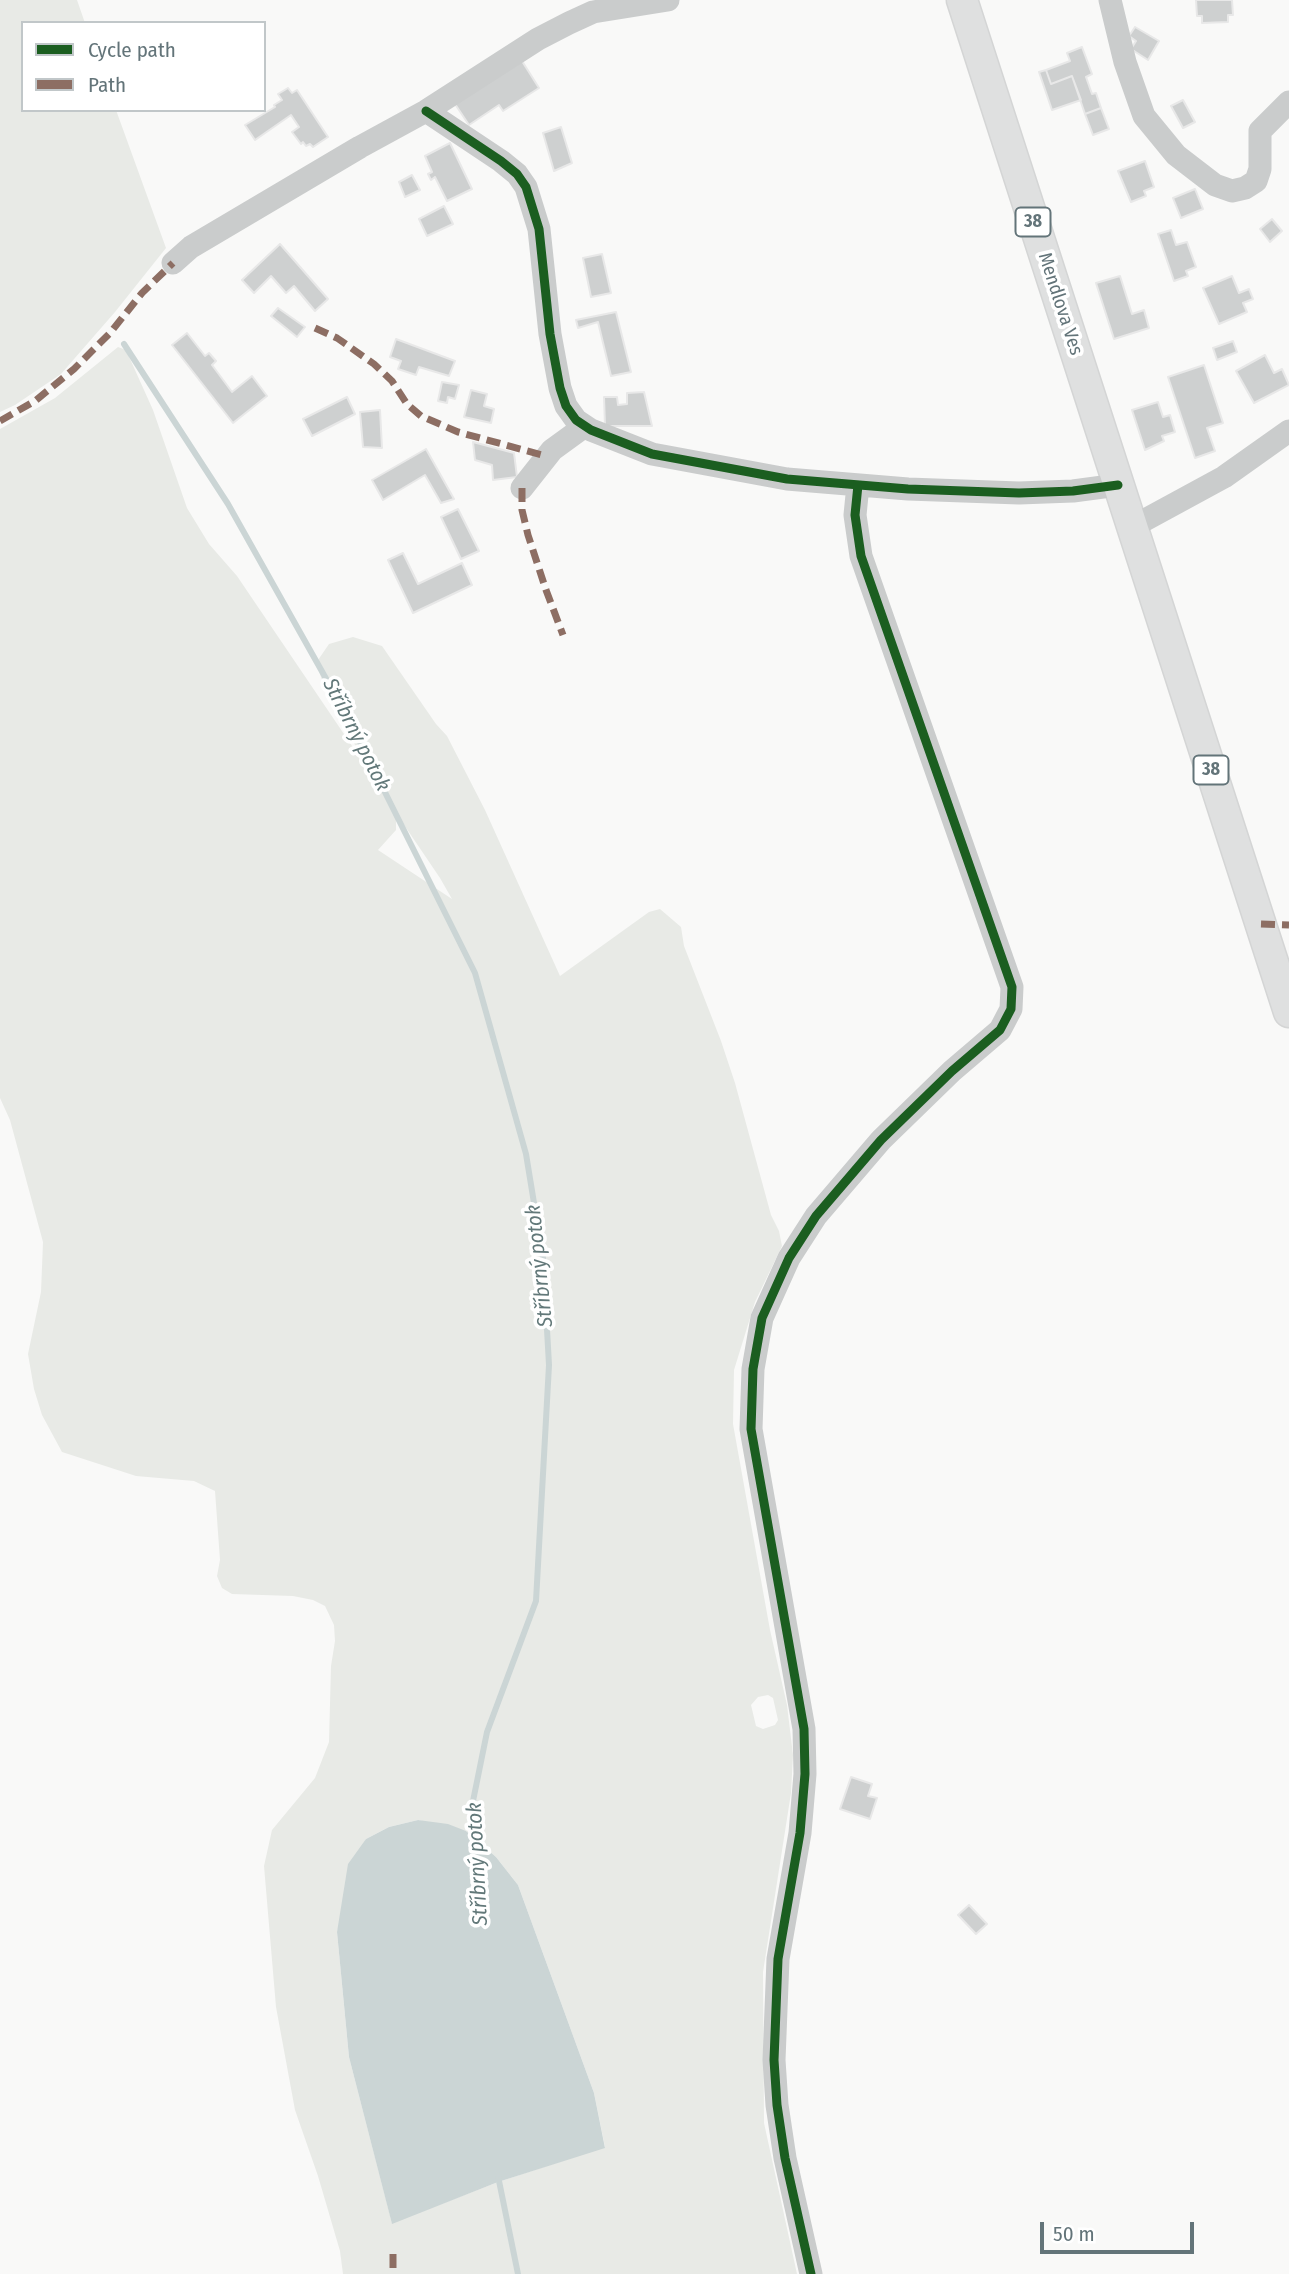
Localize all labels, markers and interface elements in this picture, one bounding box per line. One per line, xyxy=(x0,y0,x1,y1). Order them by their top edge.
legend xyxy=(21,21,266,112)
text: Cycle path xyxy=(88,37,176,63)
text: Path xyxy=(88,72,126,98)
road number: 38 xyxy=(1016,208,1050,236)
street label: Mendlova Ves xyxy=(1033,250,1087,358)
water label: Stříbrný potok xyxy=(317,674,395,796)
road number: 38 xyxy=(1194,756,1228,784)
water label: Stříbrný potok xyxy=(521,1203,559,1329)
water label: Stříbrný potok xyxy=(462,1802,494,1926)
scale bar xyxy=(1044,2208,1198,2252)
text: 50 m xyxy=(1053,2221,1095,2247)

